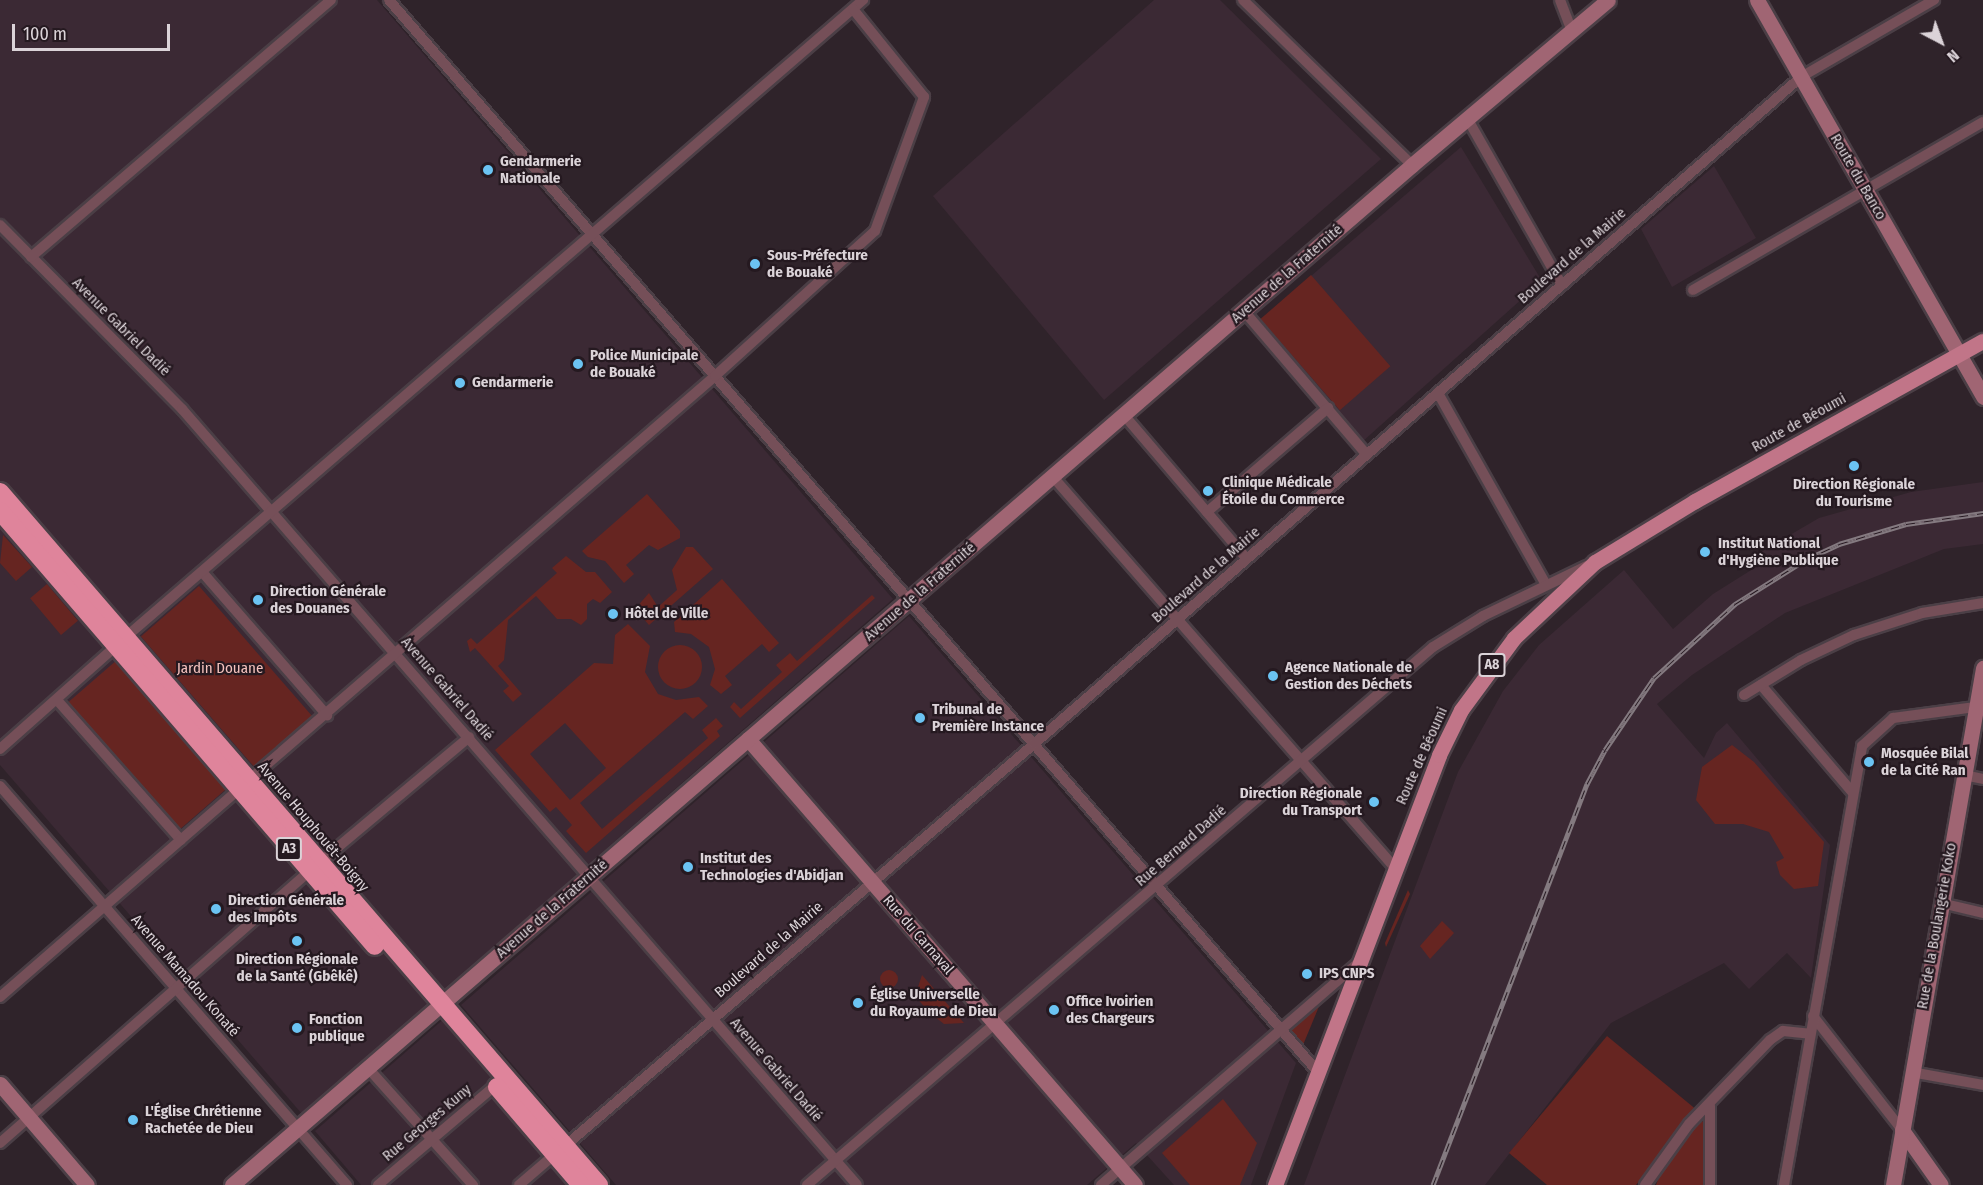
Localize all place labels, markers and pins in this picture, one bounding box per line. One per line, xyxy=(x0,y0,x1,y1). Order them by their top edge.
place label: Gendarmerie Nationale xyxy=(500,152,581,187)
marker: Gendarmerie Nationale xyxy=(481,163,495,177)
place label: Sous-Préfecture de Bouaké xyxy=(767,246,868,281)
marker: Sous-Préfecture de Bouaké xyxy=(748,257,762,271)
place label: Police Municipale de Bouaké xyxy=(590,346,698,381)
marker: Police Municipale de Bouaké xyxy=(571,357,585,371)
place label: Gendarmerie xyxy=(472,374,553,392)
marker: Gendarmerie xyxy=(453,376,467,390)
marker: Direction Régionale du Tourisme xyxy=(1847,459,1861,473)
place label: Clinique Médicale Étoile du Commerce xyxy=(1222,473,1345,508)
place label: Direction Régionale du Tourisme xyxy=(1793,475,1915,510)
marker: Clinique Médicale Étoile du Commerce xyxy=(1199,482,1217,500)
place label: Institut National d'Hygiène Publique xyxy=(1718,534,1838,569)
marker: Institut National d'Hygiène Publique xyxy=(1696,543,1714,561)
place label: Direction Générale des Douanes xyxy=(270,582,386,617)
marker: Direction Générale des Douanes xyxy=(251,593,265,607)
place label: Hôtel de Ville xyxy=(625,605,708,623)
marker: Hôtel de Ville xyxy=(606,607,620,621)
place label: Agence Nationale de Gestion des Déchets xyxy=(1285,658,1412,693)
marker: Agence Nationale de Gestion des Déchets xyxy=(1266,669,1280,683)
place label: Tribunal de Première Instance xyxy=(932,700,1044,735)
marker: Tribunal de Première Instance xyxy=(913,711,927,725)
place label: Mosquée Bilal de la Cité Ran xyxy=(1881,744,1968,779)
marker: Mosquée Bilal de la Cité Ran xyxy=(1862,755,1876,769)
place label: Direction Régionale du Transport xyxy=(1240,784,1362,819)
marker: Direction Régionale du Transport xyxy=(1367,795,1381,809)
place label: Institut des Technologies d'Abidjan xyxy=(700,849,844,884)
marker: Institut des Technologies d'Abidjan xyxy=(681,860,695,874)
place label: Direction Générale des Impôts xyxy=(228,891,344,926)
marker: Direction Générale des Impôts xyxy=(209,902,223,916)
marker: Direction Régionale de la Santé (Gbêkê) xyxy=(290,934,304,948)
place label: Direction Régionale de la Santé (Gbêkê) xyxy=(236,950,358,985)
place label: IPS CNPS xyxy=(1319,965,1374,983)
marker: IPS CNPS xyxy=(1300,967,1314,981)
place label: Église Universelle du Royaume de Dieu xyxy=(870,985,997,1020)
place label: Office Ivoirien des Chargeurs xyxy=(1066,992,1154,1027)
marker: Église Universelle du Royaume de Dieu xyxy=(851,996,865,1010)
marker: Office Ivoirien des Chargeurs xyxy=(1047,1003,1061,1017)
place label: Fonction publique xyxy=(309,1010,365,1045)
marker: Fonction publique xyxy=(290,1021,304,1035)
place label: L'Église Chrétienne Rachetée de Dieu xyxy=(145,1102,262,1137)
marker: L'Église Chrétienne Rachetée de Dieu xyxy=(126,1113,140,1127)

